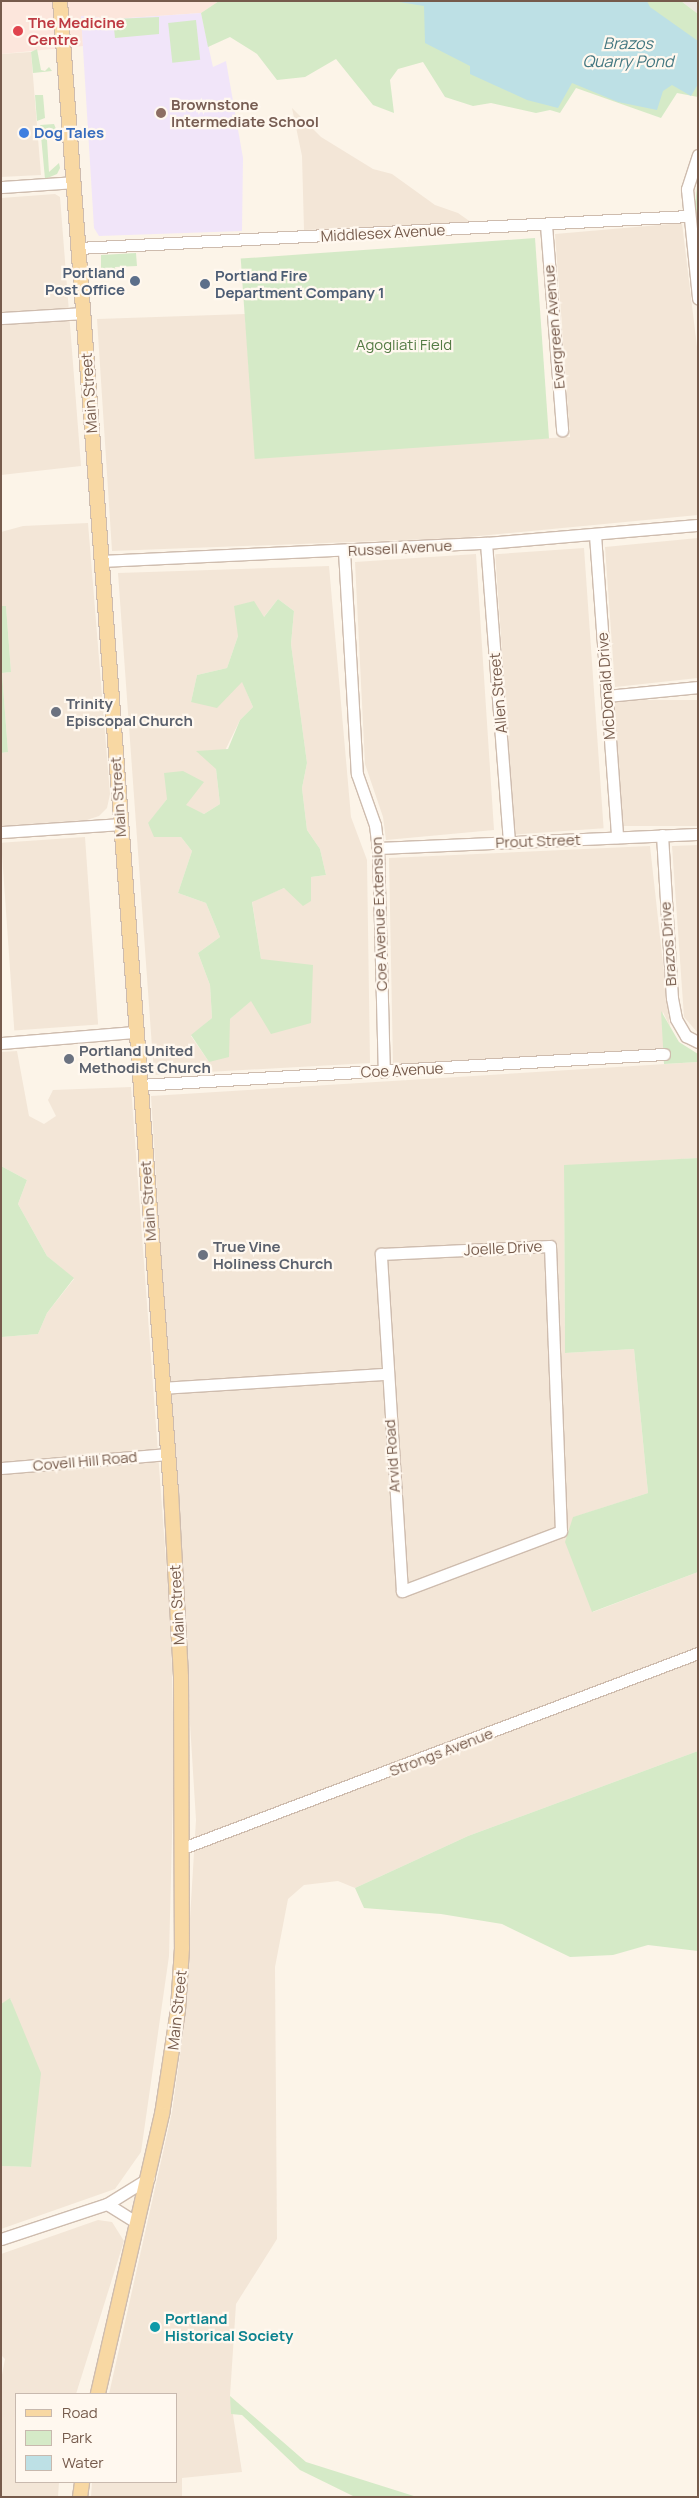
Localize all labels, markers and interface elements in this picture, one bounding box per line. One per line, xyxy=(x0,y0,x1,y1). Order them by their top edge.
place label: The Medicine Centre xyxy=(28,13,125,48)
marker: The Medicine Centre xyxy=(12,25,24,37)
water label: Brazos Quarry Pond xyxy=(582,33,674,71)
place label: Brownstone Intermediate School xyxy=(171,95,319,130)
marker: Brownstone Intermediate School xyxy=(155,107,167,119)
place label: Dog Tales xyxy=(34,124,104,142)
marker: Dog Tales xyxy=(18,127,30,139)
street label: Middlesex Avenue xyxy=(320,221,446,245)
place label: Portland Post Office xyxy=(45,263,125,298)
street label: Evergreen Avenue xyxy=(540,264,568,390)
place label: Portland Fire Department Company 1 xyxy=(215,266,384,301)
marker: Portland Post Office xyxy=(129,275,141,287)
marker: Portland Fire Department Company 1 xyxy=(199,278,211,290)
park label: Agogliati Field xyxy=(356,336,452,354)
street label: Main Street xyxy=(77,352,101,434)
street label: Russell Avenue xyxy=(347,536,453,560)
street label: McDonald Drive xyxy=(593,632,619,740)
street label: Allen Street xyxy=(486,652,510,734)
place label: Trinity Episcopal Church xyxy=(66,694,193,729)
marker: Trinity Episcopal Church xyxy=(50,706,62,718)
street label: Main Street xyxy=(106,756,130,838)
street label: Prout Street xyxy=(495,831,581,851)
street label: Coe Avenue Extension xyxy=(367,836,391,992)
street label: Brazos Drive xyxy=(656,901,680,987)
place label: Portland United Methodist Church xyxy=(79,1041,211,1076)
marker: Portland United Methodist Church xyxy=(63,1053,75,1065)
street label: Coe Avenue xyxy=(360,1059,444,1081)
street label: Main Street xyxy=(136,1160,160,1242)
place label: True Vine Holiness Church xyxy=(213,1237,333,1272)
street label: Joelle Drive xyxy=(463,1237,543,1259)
marker: True Vine Holiness Church xyxy=(197,1249,209,1261)
street label: Arvid Road xyxy=(380,1419,404,1493)
street label: Covell Hill Road xyxy=(32,1447,138,1475)
street label: Main Street xyxy=(166,1564,188,1646)
street label: Strongs Avenue xyxy=(387,1724,495,1780)
street label: Main Street xyxy=(164,1969,190,2051)
place label: Portland Historical Society xyxy=(165,2309,293,2344)
marker: Portland Historical Society xyxy=(149,2321,161,2333)
legend xyxy=(15,2393,178,2483)
text: Road xyxy=(62,2402,98,2423)
text: Park xyxy=(62,2427,92,2448)
text: Water xyxy=(62,2452,104,2473)

